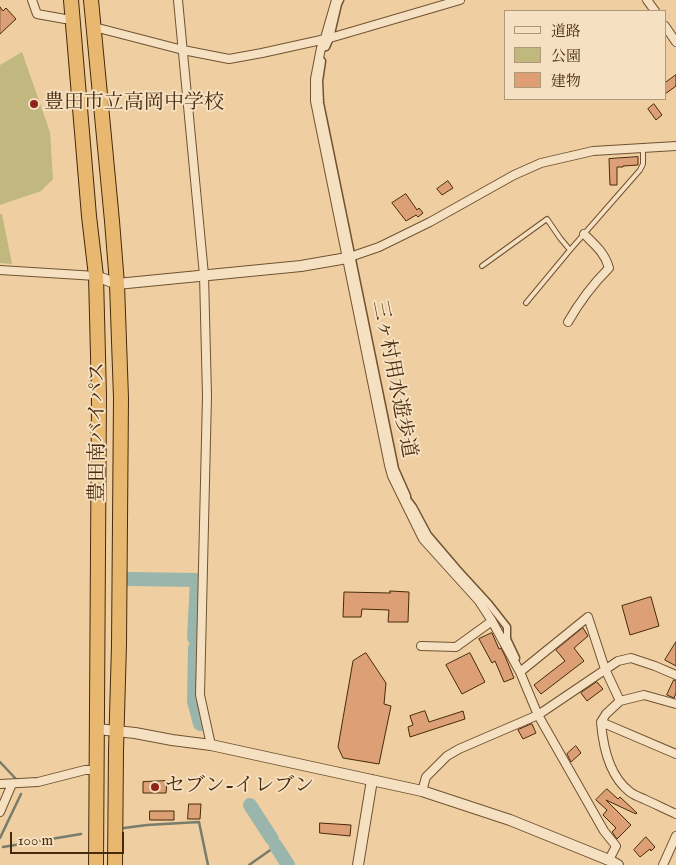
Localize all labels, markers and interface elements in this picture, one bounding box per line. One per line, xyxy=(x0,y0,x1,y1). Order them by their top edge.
legend xyxy=(503,10,666,100)
text: 道路 xyxy=(551,22,581,41)
text: 公園 xyxy=(551,47,581,66)
text: 建物 xyxy=(551,72,581,91)
place label: 豊田市立高岡中学校 xyxy=(44,92,224,116)
marker: 豊田市立高岡中学校 xyxy=(28,98,40,110)
street label: 三ヶ村用水遊歩道 xyxy=(366,298,420,460)
street label: 豊田南バイパス xyxy=(87,362,111,502)
place label: セブン-イレブン xyxy=(165,775,314,799)
marker: セブン-イレブン xyxy=(149,781,161,793)
scale bar xyxy=(12,822,126,854)
text: 100 m xyxy=(18,831,53,850)

